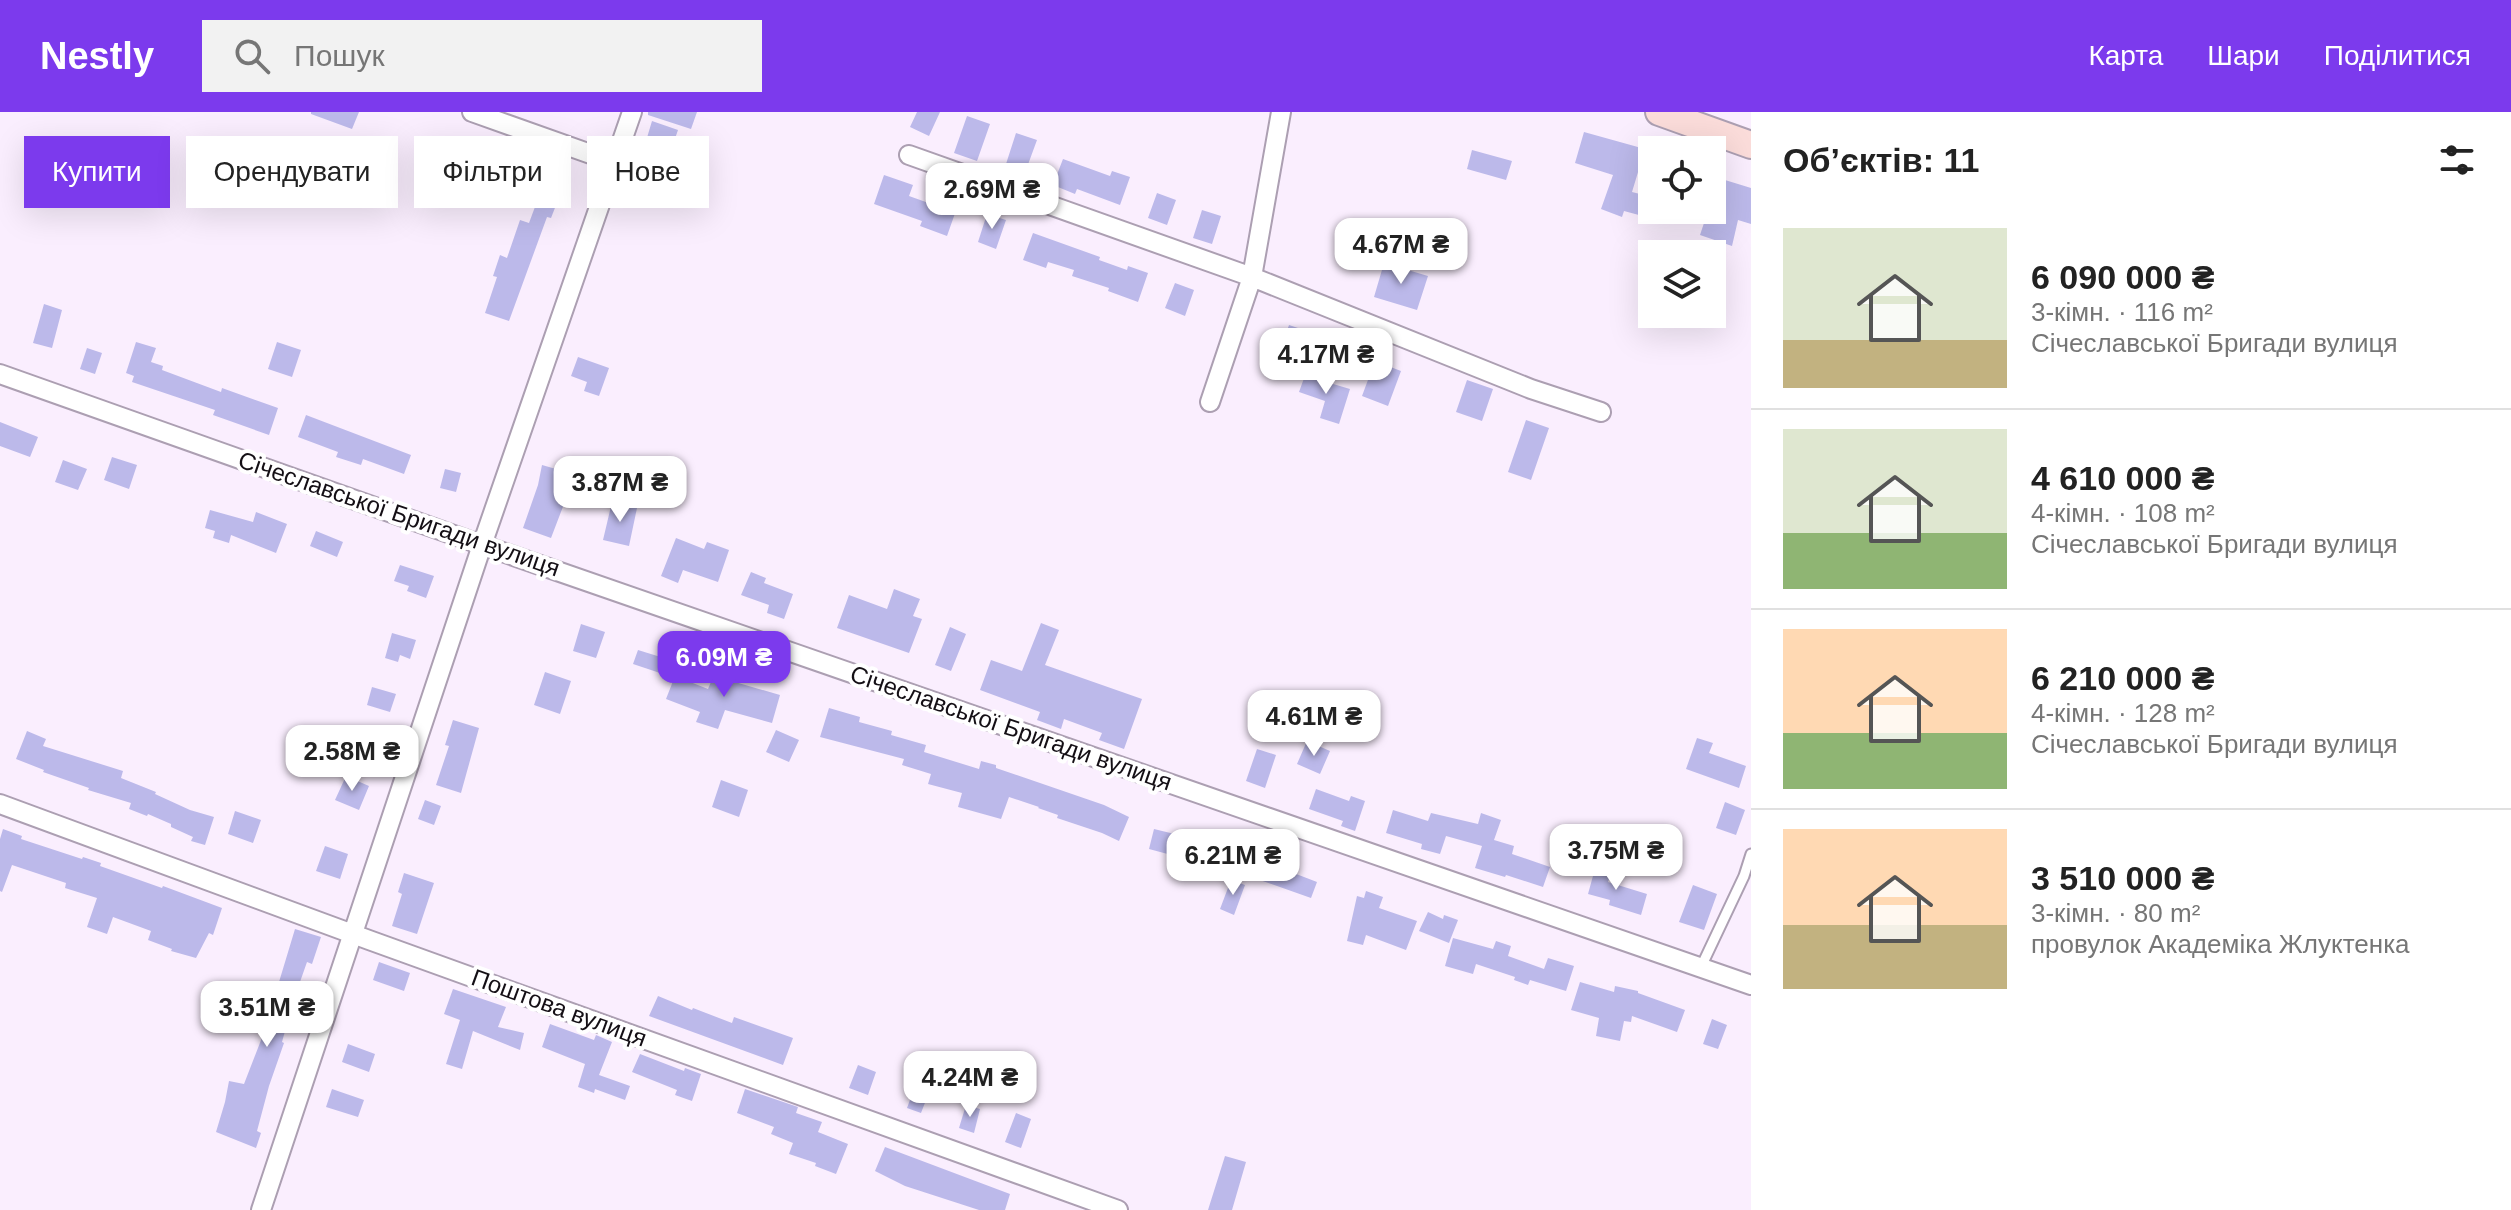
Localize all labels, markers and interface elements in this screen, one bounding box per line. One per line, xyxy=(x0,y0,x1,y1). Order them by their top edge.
search box xyxy=(202,20,762,92)
icon: search xyxy=(230,34,274,78)
text: Nestly xyxy=(40,35,154,77)
text: Пошук xyxy=(294,39,385,72)
text: Карта xyxy=(2088,40,2163,71)
text: Шари xyxy=(2207,40,2280,71)
text: Поділитися xyxy=(2324,40,2471,71)
chip: Купити xyxy=(24,136,170,208)
chip: Орендувати xyxy=(186,136,398,208)
chip: Фільтри xyxy=(414,136,571,208)
chip: Нове xyxy=(587,136,709,208)
map controls xyxy=(1638,136,1726,328)
button: locate xyxy=(1638,136,1726,224)
icon: filters xyxy=(2435,138,2479,182)
text: Об’єктів: 11 xyxy=(1783,141,1979,179)
pin: 2.69M ₴ xyxy=(918,163,1066,231)
text: 2.69M ₴ xyxy=(944,174,1040,204)
pin: 4.67M ₴ xyxy=(1327,218,1475,286)
text: 4.67M ₴ xyxy=(1353,229,1449,259)
button: layers xyxy=(1638,240,1726,328)
text: 6 090 000 ₴ xyxy=(2031,258,2214,296)
icon: home xyxy=(1847,260,1943,356)
text: 3-кімн. · 116 m² xyxy=(2031,297,2213,327)
pin: 4.17M ₴ xyxy=(1252,328,1400,396)
text: Січеславської Бригади вулиця xyxy=(2031,328,2398,358)
text: 4.17M ₴ xyxy=(1278,339,1374,369)
street label: Січеславської Бригади вулиця xyxy=(235,446,563,581)
pin: 3.87M ₴ xyxy=(546,456,694,524)
text: 4 610 000 ₴ xyxy=(2031,459,2214,497)
icon: home xyxy=(1847,461,1943,557)
text: 3.87M ₴ xyxy=(572,467,668,497)
text: 4-кімн. · 108 m² xyxy=(2031,498,2215,528)
text: Січеславської Бригади вулиця xyxy=(2031,529,2398,559)
pin: 6.09M ₴ xyxy=(650,631,798,699)
text: 6.09M ₴ xyxy=(676,642,772,672)
text: 6 210 000 ₴ xyxy=(2031,659,2214,697)
street label: Січеславської Бригади вулиця xyxy=(847,660,1175,795)
icon: home xyxy=(1847,661,1943,757)
pin: 4.61M ₴ xyxy=(1240,690,1388,758)
text: 4-кімн. · 128 m² xyxy=(2031,698,2215,728)
text: 4.61M ₴ xyxy=(1266,701,1362,731)
pin: 2.58M ₴ xyxy=(278,725,426,793)
text: Січеславської Бригади вулиця xyxy=(2031,729,2398,759)
text: 2.58M ₴ xyxy=(304,736,400,766)
pin: 3.75M ₴ xyxy=(1542,824,1690,892)
pin: 6.21M ₴ xyxy=(1159,829,1307,897)
text: 3.75M ₴ xyxy=(1568,835,1664,865)
text: 6.21M ₴ xyxy=(1185,840,1281,870)
text: 3 510 000 ₴ xyxy=(2031,859,2214,897)
icon: home xyxy=(1847,861,1943,957)
text: 3-кімн. · 80 m² xyxy=(2031,898,2200,928)
text: провулок Академіка Жлуктенка xyxy=(2031,929,2410,959)
street label: Поштова вулиця xyxy=(468,963,650,1052)
pin: 3.51M ₴ xyxy=(193,981,341,1049)
text: 3.51M ₴ xyxy=(219,992,315,1022)
pin: 4.24M ₴ xyxy=(896,1051,1044,1119)
text: 4.24M ₴ xyxy=(922,1062,1018,1092)

